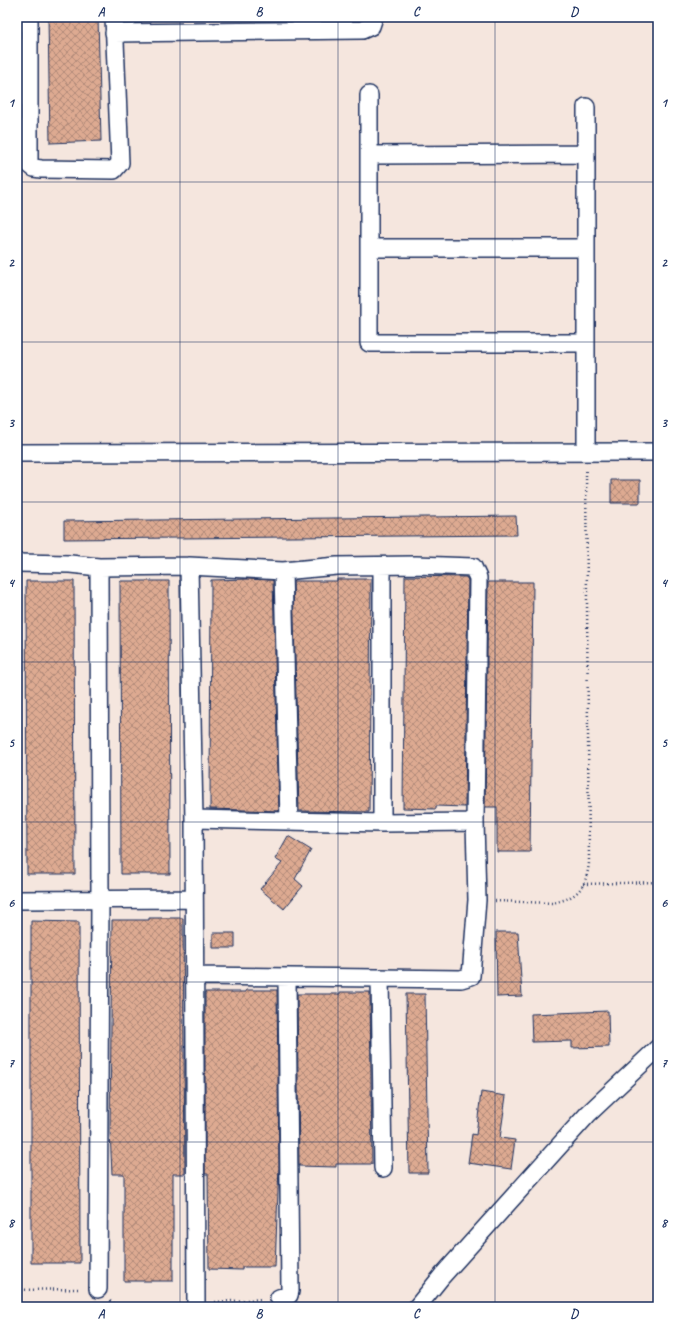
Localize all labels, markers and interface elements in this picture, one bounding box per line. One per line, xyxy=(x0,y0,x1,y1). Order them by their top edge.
text: A xyxy=(98,4,106,20)
text: B xyxy=(256,4,264,20)
text: C xyxy=(413,4,421,20)
text: D xyxy=(570,4,579,20)
text: 1 xyxy=(8,95,16,111)
text: 1 xyxy=(661,95,669,111)
text: 2 xyxy=(8,255,15,271)
text: 2 xyxy=(661,255,668,271)
text: 3 xyxy=(8,415,15,431)
text: 3 xyxy=(661,415,668,431)
text: 4 xyxy=(8,575,16,591)
text: 4 xyxy=(661,575,669,591)
text: 5 xyxy=(8,735,15,751)
text: 5 xyxy=(661,735,668,751)
text: 6 xyxy=(8,895,15,911)
text: 6 xyxy=(661,895,668,911)
text: 7 xyxy=(8,1055,15,1071)
text: 7 xyxy=(661,1055,668,1071)
text: 8 xyxy=(8,1215,16,1231)
text: 8 xyxy=(661,1215,669,1231)
text: A xyxy=(98,1306,106,1322)
text: B xyxy=(256,1306,264,1322)
text: C xyxy=(413,1306,421,1322)
text: D xyxy=(570,1306,579,1322)

